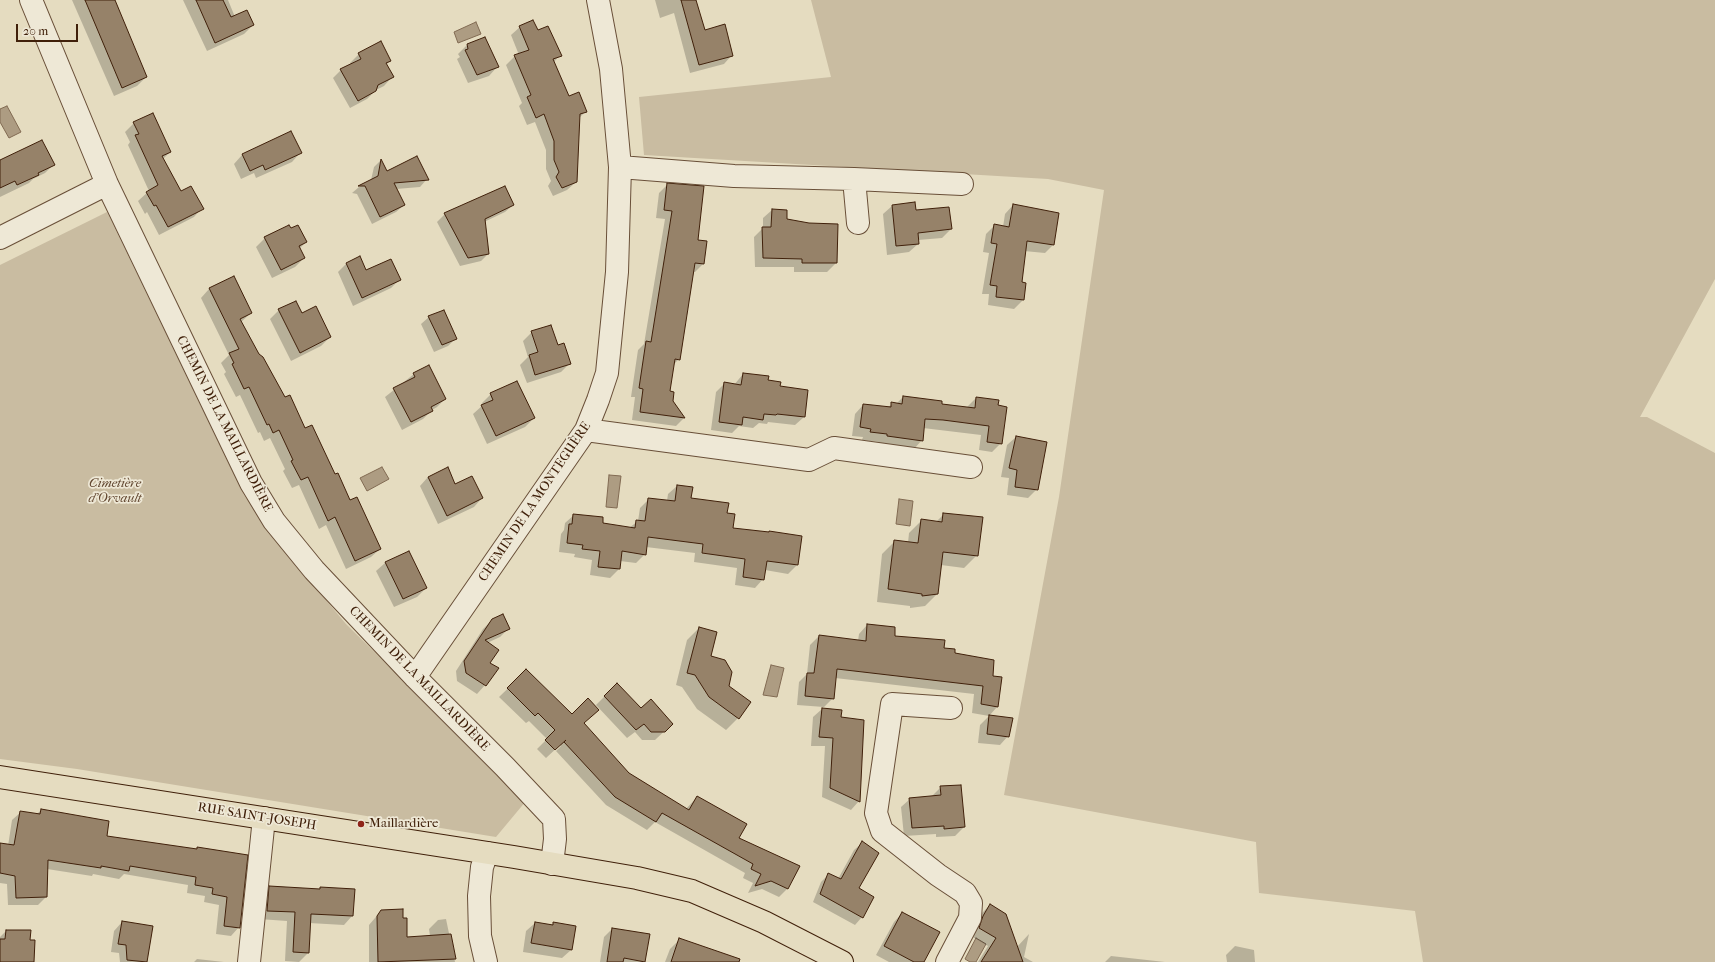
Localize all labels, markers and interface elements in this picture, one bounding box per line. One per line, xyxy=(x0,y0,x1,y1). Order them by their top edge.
scale bar xyxy=(18,16,80,42)
text: 20 m xyxy=(23,24,48,38)
street label: CHEMIN DE LA MAILLARDIÈRE xyxy=(173,333,275,515)
street label: CHEMIN DE LA MONTEGUÈRE xyxy=(476,419,594,585)
park label: Cimetière d'Orvault xyxy=(88,476,142,507)
street label: CHEMIN DE LA MAILLARDIÈRE xyxy=(345,603,493,755)
street label: RUE SAINT-JOSEPH xyxy=(197,800,317,834)
place label: Maillardière xyxy=(369,816,438,832)
marker: Maillardière xyxy=(356,819,366,829)

